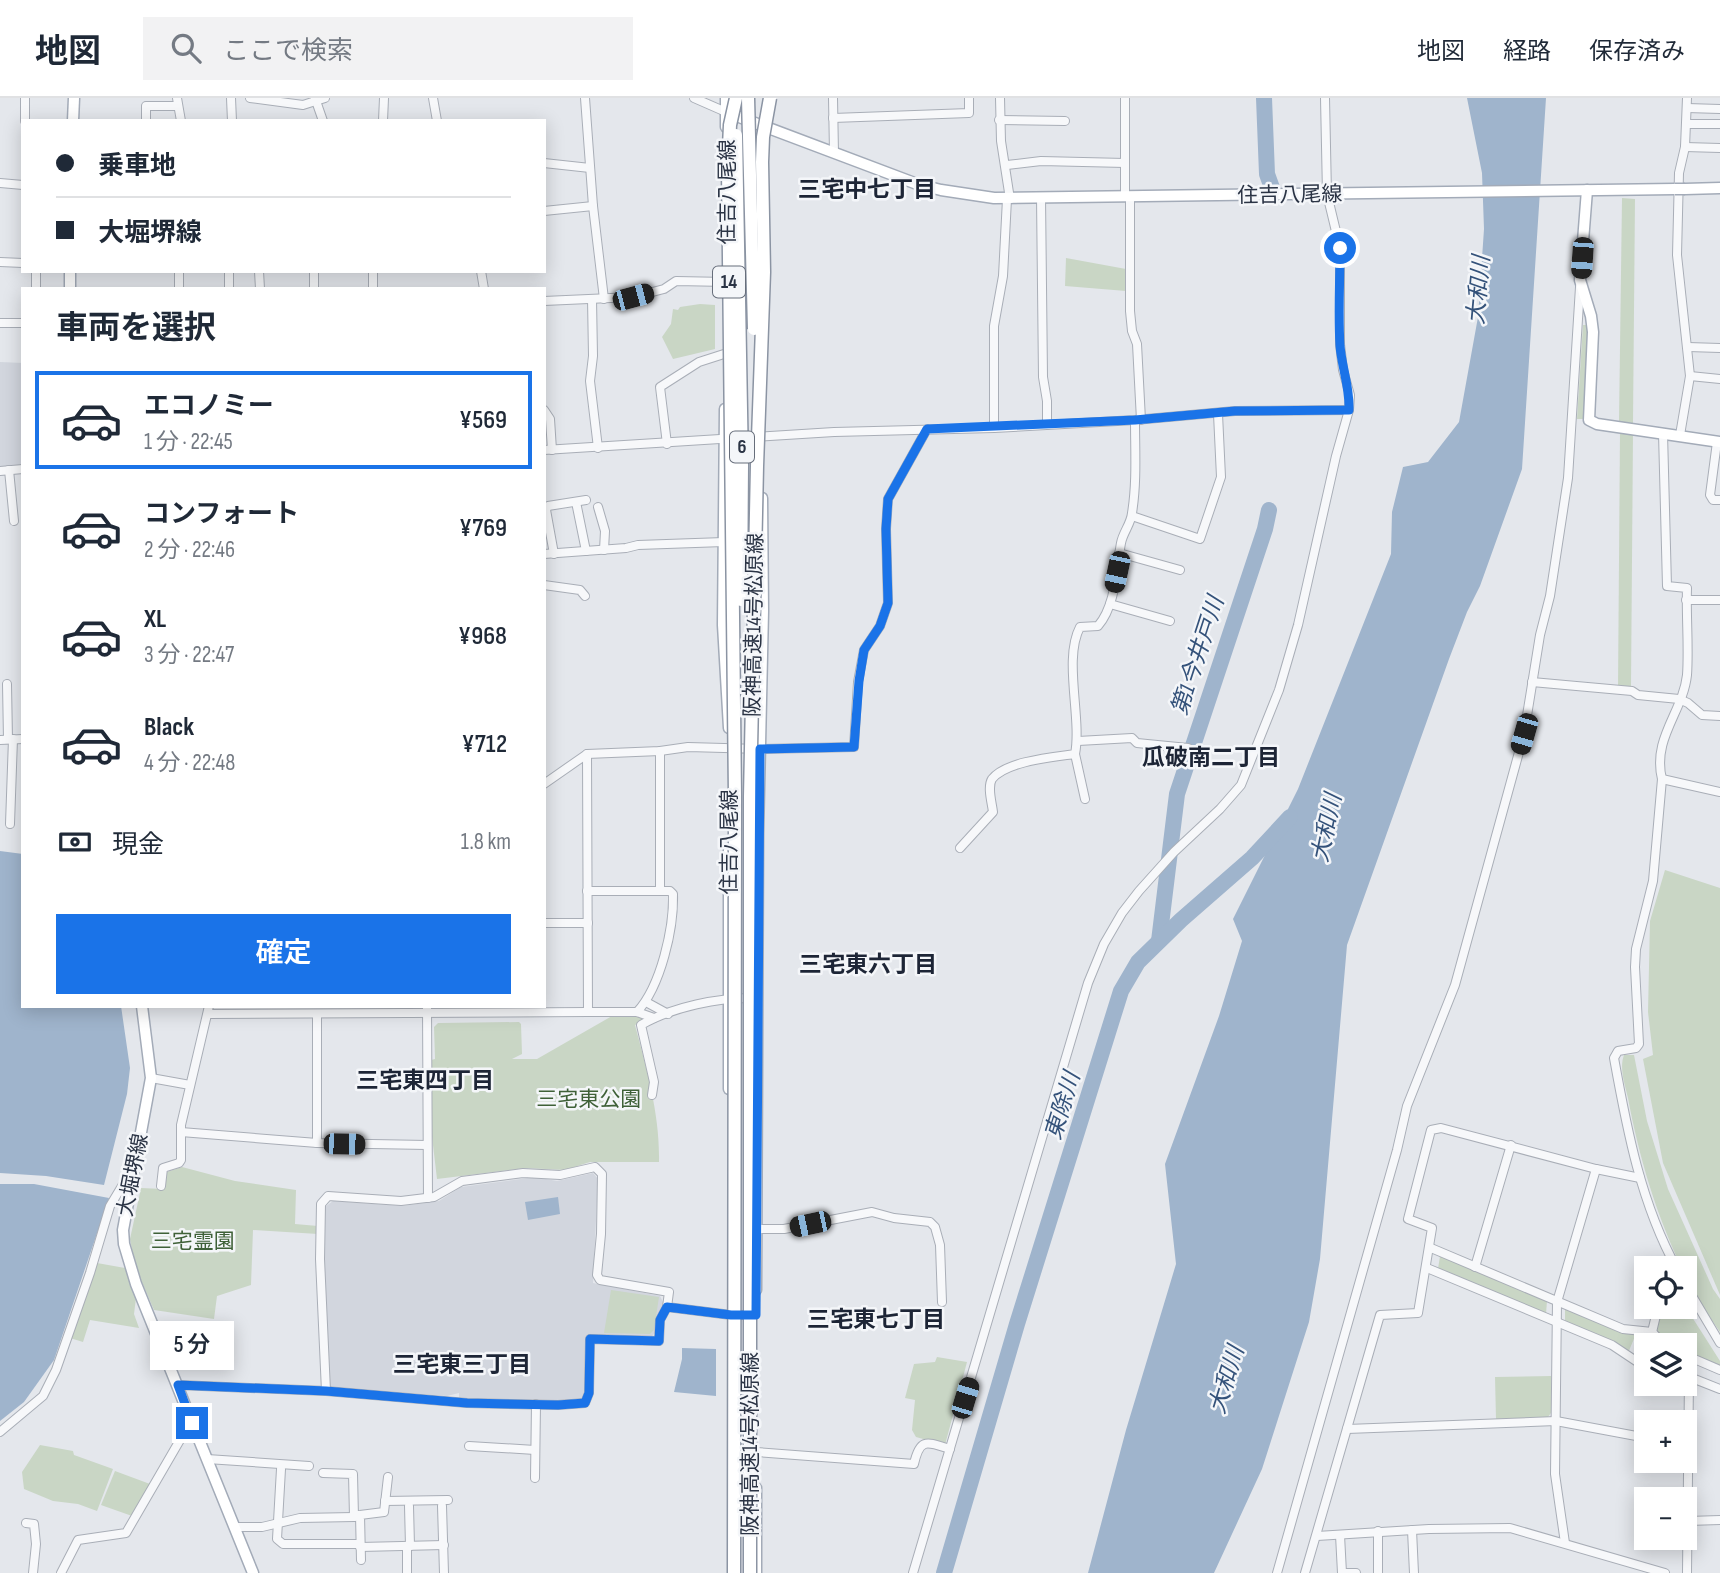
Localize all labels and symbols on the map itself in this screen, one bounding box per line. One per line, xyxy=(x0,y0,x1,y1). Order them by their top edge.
street label: 住吉八尾線 xyxy=(715,140,740,245)
district label: 三宅中七丁目 xyxy=(798,176,936,204)
street label: 住吉八尾線 xyxy=(1237,182,1343,208)
route start xyxy=(1324,232,1356,264)
car xyxy=(1571,236,1594,280)
water label: 大和川 xyxy=(1462,251,1496,326)
road number: 14 xyxy=(713,266,745,298)
car xyxy=(610,281,657,313)
road number: 6 xyxy=(730,432,754,462)
street label: 阪神高速14号松原線 xyxy=(740,533,768,717)
car xyxy=(1103,549,1132,595)
water label: 第1今井戸川 xyxy=(1166,590,1231,719)
car xyxy=(1509,711,1540,757)
district label: 瓜破南二丁目 xyxy=(1142,744,1280,772)
water label: 大和川 xyxy=(1306,788,1348,865)
street label: 住吉八尾線 xyxy=(717,790,742,895)
district label: 三宅東六丁目 xyxy=(799,951,937,979)
water label: 東除川 xyxy=(1040,1066,1087,1143)
district label: 三宅東四丁目 xyxy=(356,1067,494,1095)
park label: 三宅東公園 xyxy=(537,1087,642,1112)
street label: 大堀堺線 xyxy=(113,1131,153,1219)
car xyxy=(323,1133,366,1155)
car xyxy=(788,1209,833,1239)
park label: 三宅霊園 xyxy=(151,1229,235,1254)
district label: 三宅東七丁目 xyxy=(807,1306,945,1334)
callout: 5 分 xyxy=(150,1322,234,1370)
water label: 大和川 xyxy=(1204,1340,1251,1417)
district label: 三宅東三丁目 xyxy=(393,1351,531,1379)
street label: 阪神高速14号松原線 xyxy=(738,1352,763,1536)
car xyxy=(949,1375,982,1421)
route end xyxy=(176,1407,208,1439)

